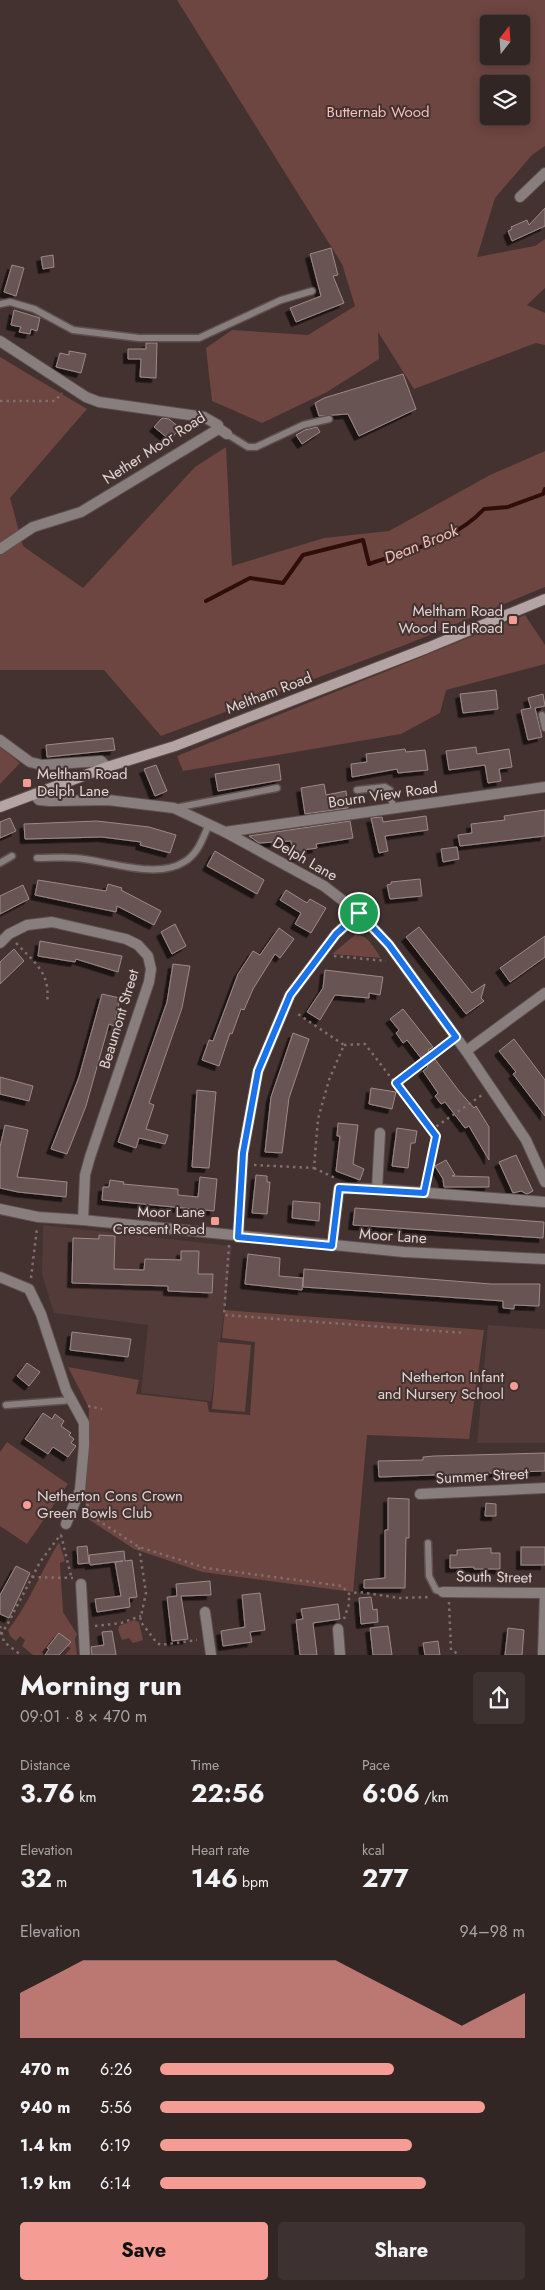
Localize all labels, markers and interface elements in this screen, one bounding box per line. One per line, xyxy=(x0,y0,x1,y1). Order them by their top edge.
north arrow xyxy=(480,15,530,65)
map controls xyxy=(480,15,530,125)
button: layers xyxy=(480,75,530,125)
park label: Butternab Wood xyxy=(326,101,430,123)
street label: Nether Moor Road xyxy=(98,406,210,490)
water label: Dean Brook xyxy=(381,518,463,569)
place label: Meltham Road Wood End Road xyxy=(398,600,503,639)
marker: Meltham Road Wood End Road xyxy=(507,614,519,626)
street label: Meltham Road xyxy=(223,667,315,719)
place label: Meltham Road Delph Lane xyxy=(37,763,128,802)
street label: Bourn View Road xyxy=(327,776,439,814)
marker: Meltham Road Delph Lane xyxy=(21,777,33,789)
street label: Delph Lane xyxy=(268,832,342,887)
pin xyxy=(338,892,380,934)
icon: arrive xyxy=(345,899,373,927)
street label: Beaumont Street xyxy=(93,966,145,1071)
place label: Moor Lane Crescent Road xyxy=(113,1201,205,1240)
marker: Moor Lane Crescent Road xyxy=(209,1215,221,1227)
street label: Moor Lane xyxy=(358,1223,428,1249)
place label: Netherton Infant and Nursery School xyxy=(378,1366,504,1405)
marker: Netherton Infant and Nursery School xyxy=(508,1380,520,1392)
street label: Summer Street xyxy=(435,1463,529,1489)
place label: Netherton Cons Crown Green Bowls Club xyxy=(37,1485,183,1524)
marker: Netherton Cons Crown Green Bowls Club xyxy=(21,1499,33,1511)
street label: South Street xyxy=(456,1565,533,1589)
text: Morning run xyxy=(20,1665,182,1706)
button: share xyxy=(473,1672,525,1724)
text: 09:01 · 8 × 470 m xyxy=(20,1705,147,1728)
text: Distance xyxy=(20,1755,70,1775)
text: Time xyxy=(191,1755,219,1775)
text: Pace xyxy=(362,1755,390,1775)
text: 3.76 xyxy=(20,1775,75,1811)
text: 22:56 xyxy=(191,1775,265,1811)
text: 6:06 xyxy=(362,1775,420,1811)
text: km xyxy=(75,1787,96,1807)
text: /km xyxy=(420,1787,449,1807)
text: Elevation xyxy=(20,1840,73,1860)
text: Heart rate xyxy=(191,1840,249,1860)
text: kcal xyxy=(362,1840,385,1860)
text: 32 xyxy=(20,1860,52,1896)
text: 146 xyxy=(191,1860,238,1896)
text: 277 xyxy=(362,1860,409,1896)
text: m xyxy=(52,1872,67,1892)
text: bpm xyxy=(238,1872,269,1892)
text: Elevation xyxy=(20,1920,80,1943)
text: 94–98 m xyxy=(459,1920,525,1943)
text: 470 m xyxy=(20,2058,69,2081)
text: 6:26 xyxy=(100,2058,132,2081)
text: 940 m xyxy=(20,2096,70,2119)
text: 5:56 xyxy=(100,2096,132,2119)
text: 1.4 km xyxy=(20,2134,72,2157)
text: 6:19 xyxy=(100,2134,130,2157)
text: 1.9 km xyxy=(20,2172,71,2195)
text: 6:14 xyxy=(100,2172,131,2195)
button: Save xyxy=(20,2222,268,2280)
button: Share xyxy=(278,2222,525,2280)

